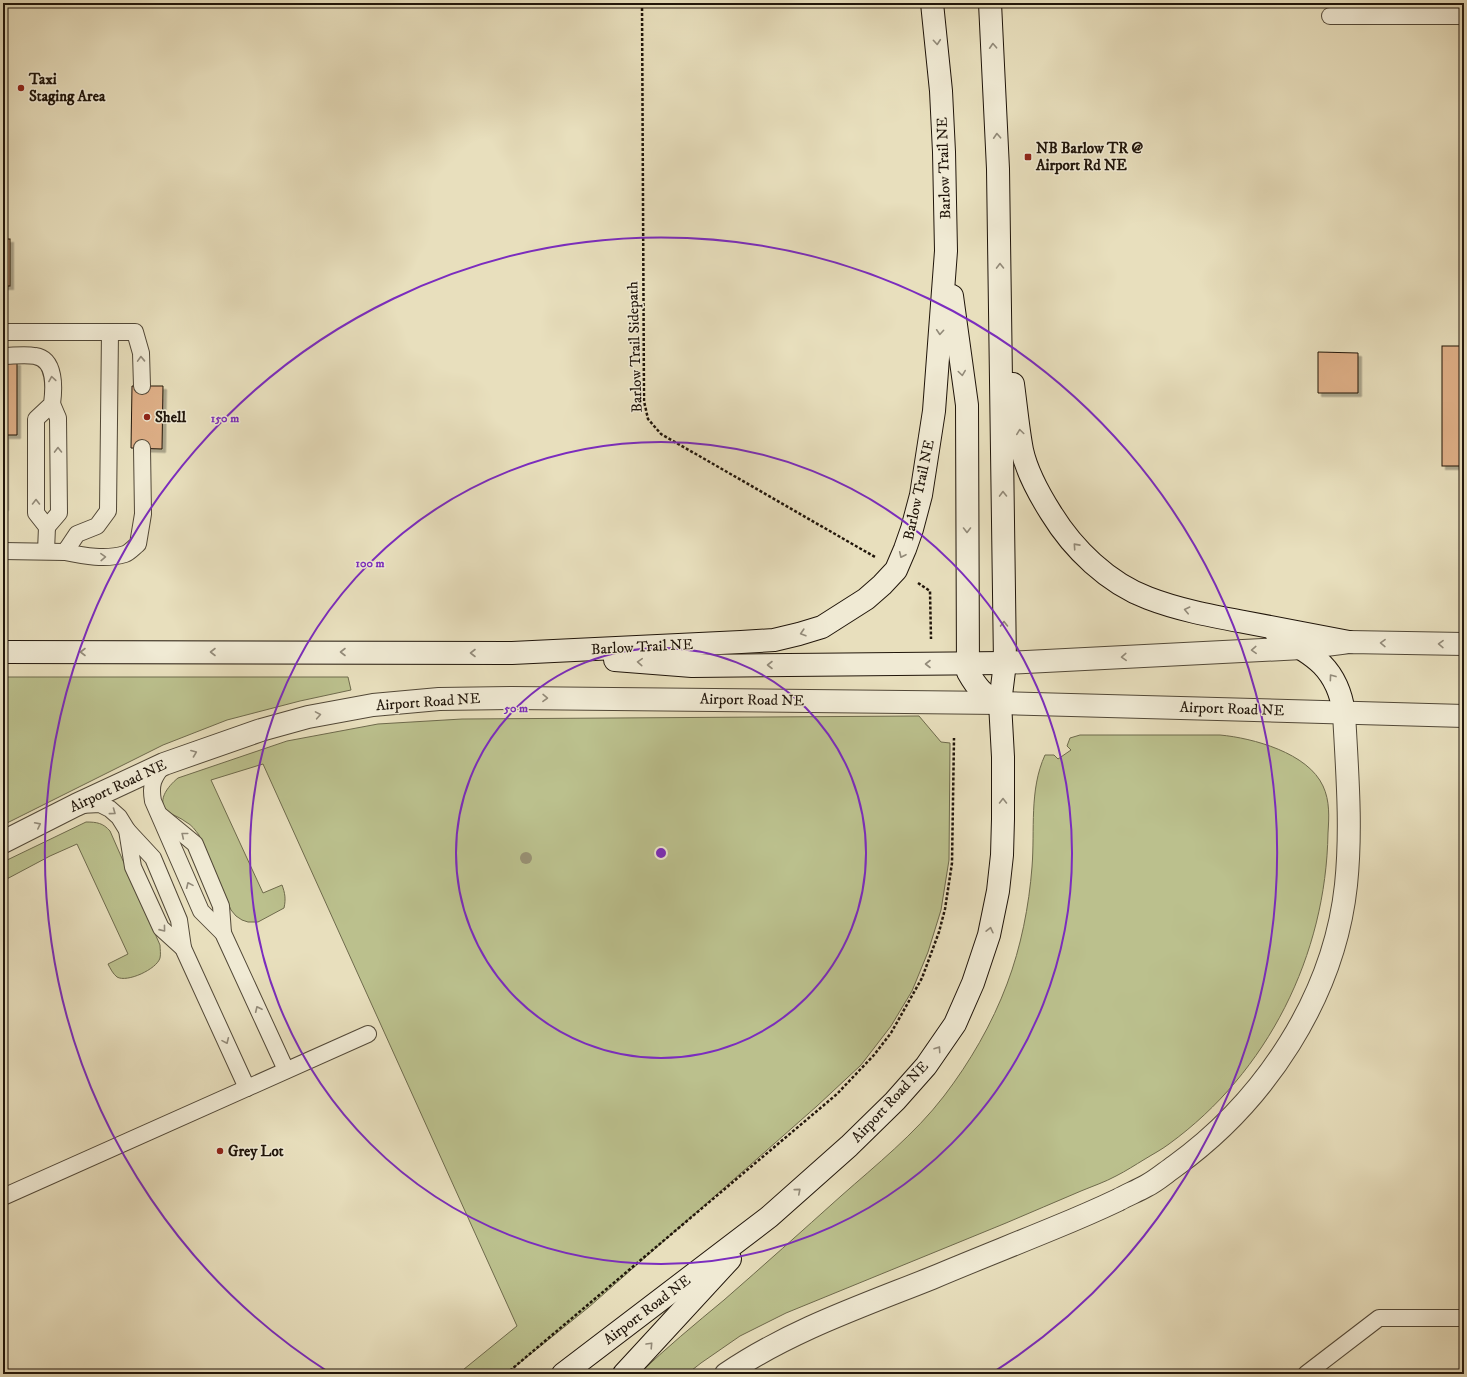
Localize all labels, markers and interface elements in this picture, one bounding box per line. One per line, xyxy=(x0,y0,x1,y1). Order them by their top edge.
one-way arrow xyxy=(932,39,941,45)
one-way arrow xyxy=(988,43,997,49)
place label: Taxi Staging Area xyxy=(28,70,106,106)
marker: Taxi Staging Area xyxy=(16,83,26,93)
street label: Barlow Trail NE xyxy=(933,116,955,219)
one-way arrow xyxy=(993,133,1001,139)
place label: NB Barlow TR @ Airport Rd NE xyxy=(1035,139,1143,175)
marker: NB Barlow TR @ Airport Rd NE xyxy=(1023,152,1033,162)
one-way arrow xyxy=(996,263,1004,269)
street label: Barlow Trail Sidepath xyxy=(623,281,647,413)
one-way arrow xyxy=(936,329,945,335)
one-way arrow xyxy=(137,356,145,362)
one-way arrow xyxy=(958,370,967,376)
one-way arrow xyxy=(48,376,57,383)
place label: Shell xyxy=(155,408,186,427)
text: 150 m xyxy=(211,411,239,426)
marker: Shell xyxy=(142,412,152,422)
one-way arrow xyxy=(1016,428,1025,435)
street label: Barlow Trail NE xyxy=(899,438,939,542)
one-way arrow xyxy=(54,447,62,453)
one-way arrow xyxy=(999,491,1007,497)
one-way arrow xyxy=(32,499,40,505)
one-way arrow xyxy=(963,527,971,533)
one-way arrow xyxy=(1073,543,1081,551)
one-way arrow xyxy=(899,551,907,559)
one-way arrow xyxy=(100,552,106,561)
text: 100 m xyxy=(356,556,384,571)
one-way arrow xyxy=(1184,606,1190,614)
one-way arrow xyxy=(1000,621,1009,627)
one-way arrow xyxy=(799,628,806,637)
street label: Barlow Trail NE xyxy=(590,635,694,659)
one-way arrow xyxy=(1380,638,1386,647)
one-way arrow xyxy=(1438,639,1444,648)
one-way arrow xyxy=(1251,646,1257,654)
one-way arrow xyxy=(80,648,86,656)
one-way arrow xyxy=(210,648,216,656)
one-way arrow xyxy=(340,648,346,656)
one-way arrow xyxy=(470,649,476,657)
one-way arrow xyxy=(1121,652,1127,661)
one-way arrow xyxy=(637,658,643,667)
one-way arrow xyxy=(925,660,931,668)
one-way arrow xyxy=(767,661,773,670)
one-way arrow xyxy=(1330,674,1337,681)
street label: Airport Road NE xyxy=(375,689,481,715)
street label: Airport Road NE xyxy=(700,690,805,710)
one-way arrow xyxy=(542,694,548,702)
street label: Airport Road NE xyxy=(1179,698,1285,720)
text: 50 m xyxy=(503,701,528,716)
one-way arrow xyxy=(315,711,321,720)
one-way arrow xyxy=(191,749,198,757)
street label: Airport Road NE xyxy=(67,755,170,817)
one-way arrow xyxy=(999,798,1007,804)
one-way arrow xyxy=(108,807,115,814)
one-way arrow xyxy=(34,822,41,829)
one-way arrow xyxy=(181,832,188,839)
centre of rings xyxy=(654,846,668,860)
one-way arrow xyxy=(186,882,194,889)
one-way arrow xyxy=(159,924,166,931)
one-way arrow xyxy=(985,927,993,933)
one-way arrow xyxy=(255,1006,263,1014)
one-way arrow xyxy=(221,1037,229,1044)
one-way arrow xyxy=(933,1046,940,1053)
street label: Airport Road NE xyxy=(847,1057,933,1147)
place label: Grey Lot xyxy=(228,1142,284,1161)
marker: Grey Lot xyxy=(215,1146,225,1156)
one-way arrow xyxy=(793,1188,801,1195)
street label: Airport Road NE xyxy=(600,1271,695,1349)
one-way arrow xyxy=(645,1343,652,1350)

